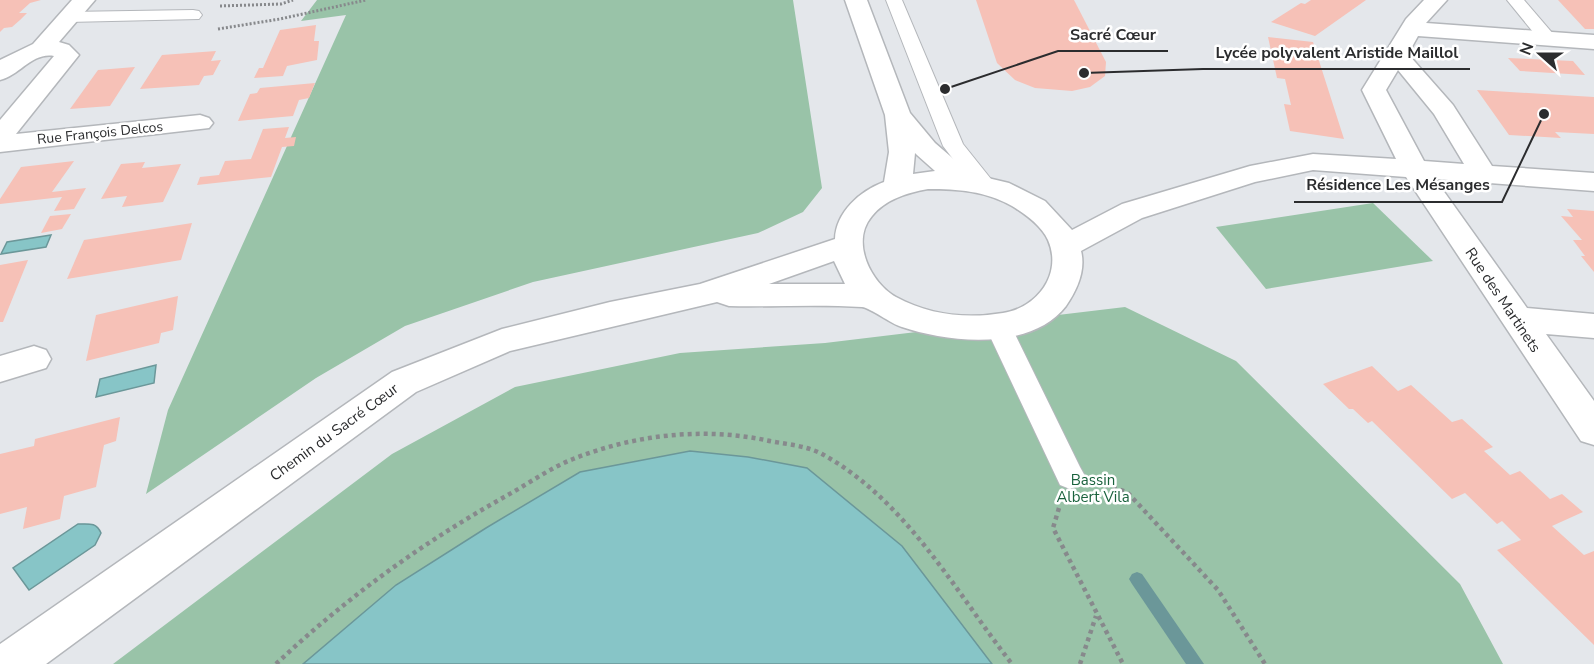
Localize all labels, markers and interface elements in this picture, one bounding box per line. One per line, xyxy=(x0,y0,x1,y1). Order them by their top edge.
callout: Sacré Cœur xyxy=(1058,17,1168,51)
text: Sacré Cœur xyxy=(1070,24,1157,46)
north arrow xyxy=(1510,24,1570,84)
callout: Lycée polyvalent Aristide Maillol xyxy=(1203,35,1470,69)
text: N xyxy=(1515,39,1539,59)
text: Lycée polyvalent Aristide Maillol xyxy=(1216,42,1458,64)
street label: Rue François Delcos xyxy=(36,117,164,149)
callout: Résidence Les Mésanges xyxy=(1294,168,1502,202)
text: Résidence Les Mésanges xyxy=(1306,174,1490,196)
street label: Rue des Martinets xyxy=(1461,244,1545,356)
street label: Chemin du Sacré Cœur xyxy=(266,378,403,486)
park label: Bassin Albert Vila xyxy=(1056,470,1130,507)

